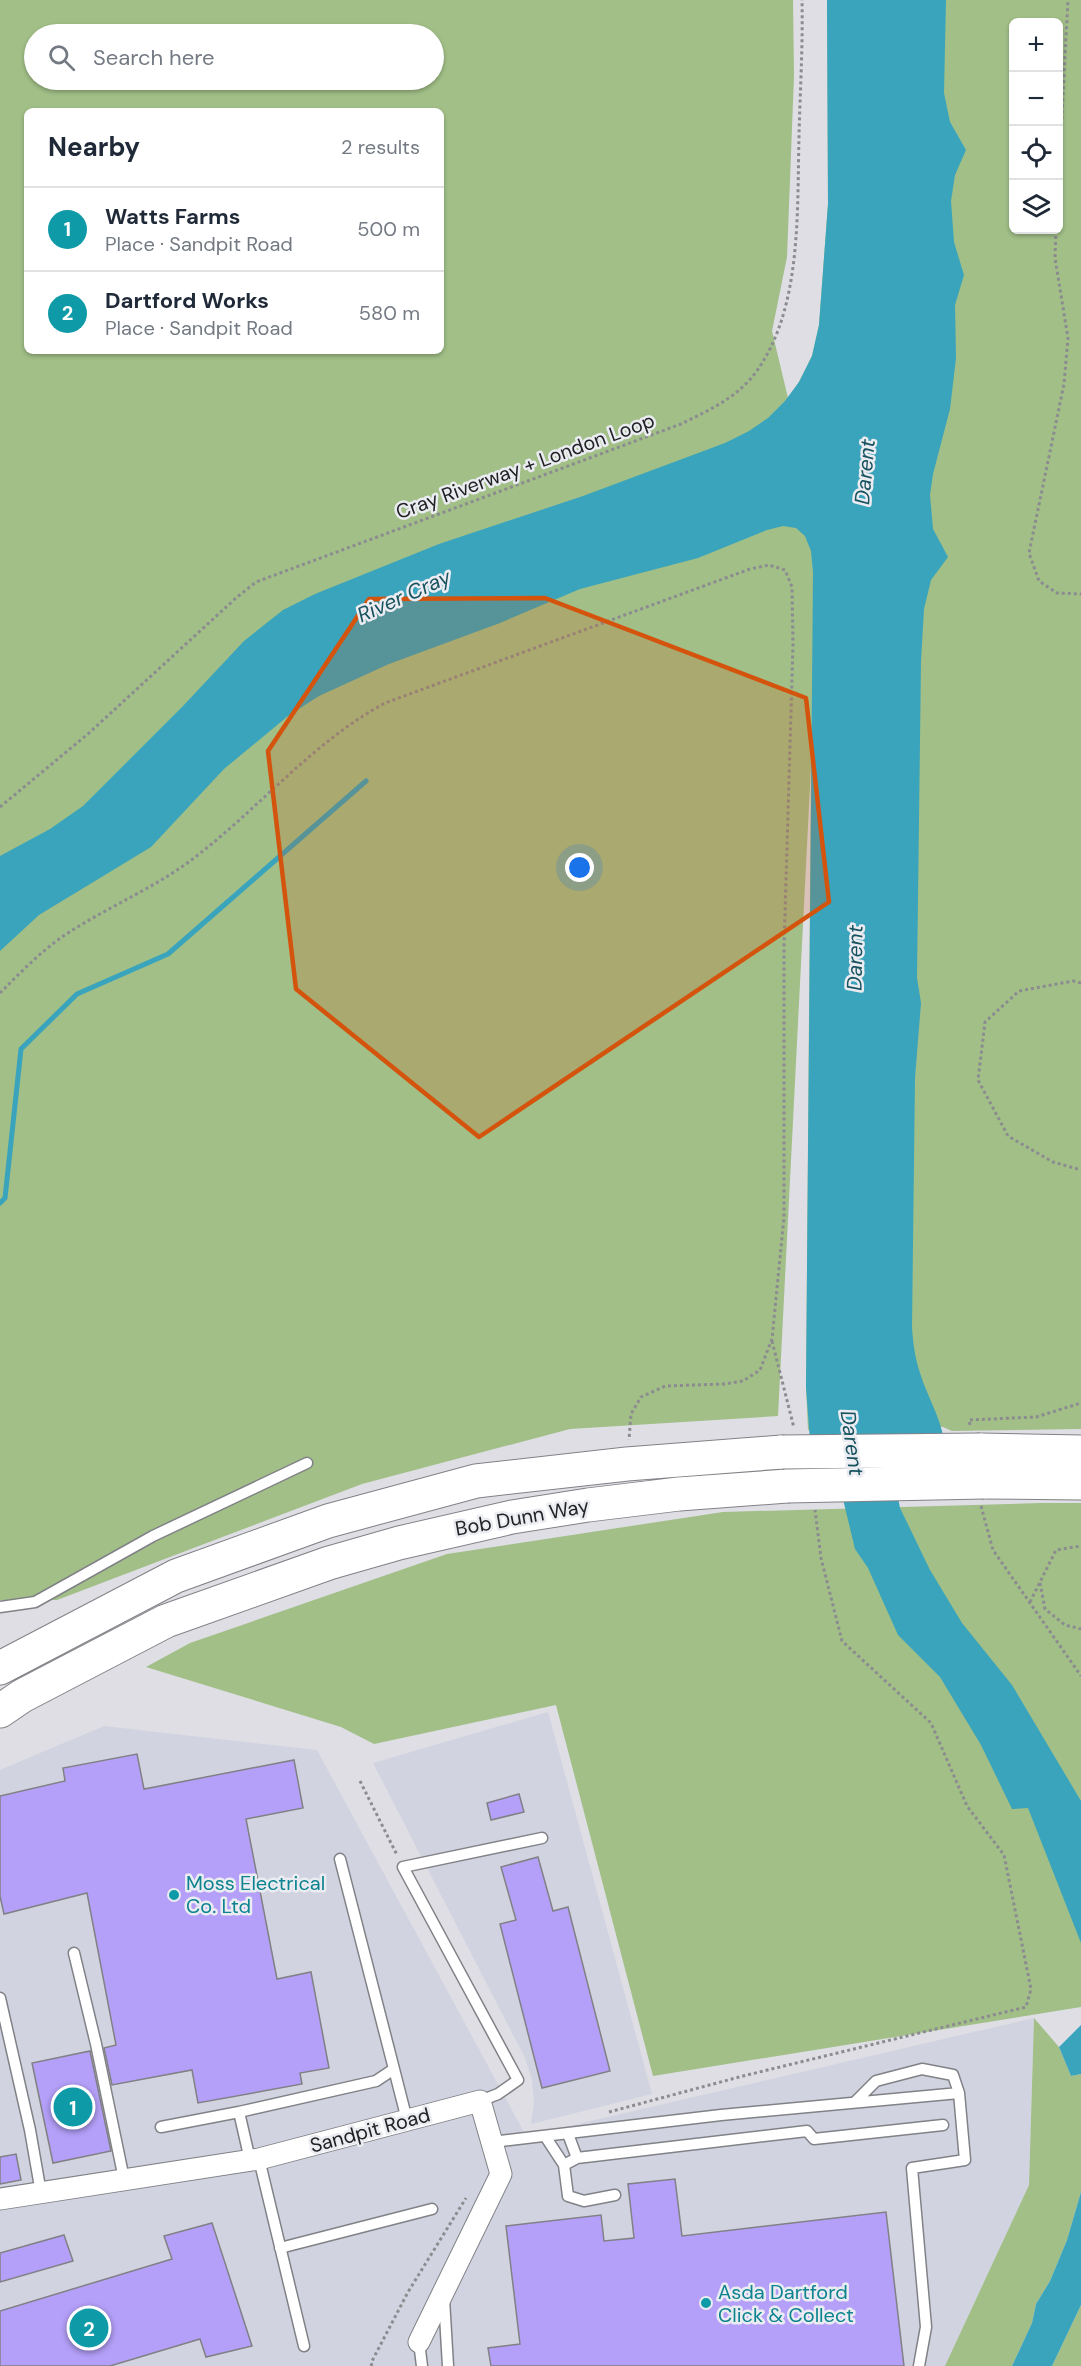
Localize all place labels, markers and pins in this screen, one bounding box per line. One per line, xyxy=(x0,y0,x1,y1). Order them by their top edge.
place label: Moss Electrical Co. Ltd xyxy=(186,1870,325,1919)
marker: Moss Electrical Co. Ltd xyxy=(167,1888,181,1902)
pin: 1 xyxy=(54,2084,92,2130)
place label: Asda Dartford Click & Collect xyxy=(718,2279,854,2328)
marker: Asda Dartford Click & Collect xyxy=(699,2296,713,2310)
pin: 2 xyxy=(70,2306,109,2350)

